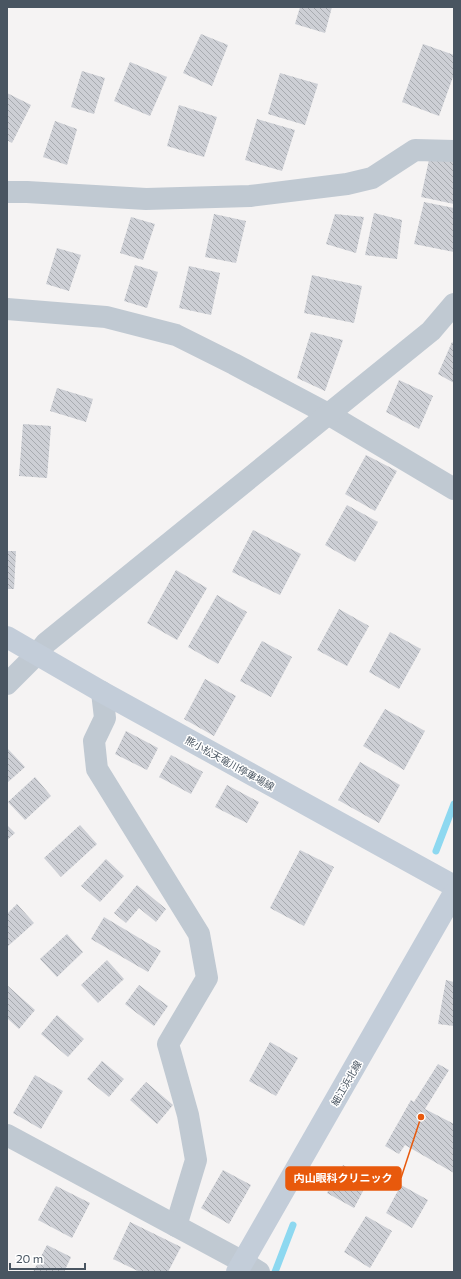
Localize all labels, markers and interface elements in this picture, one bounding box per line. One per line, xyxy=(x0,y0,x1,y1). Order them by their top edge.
street label: 熊小松天竜川停車場線 xyxy=(183,734,277,792)
street label: 細江浜北線 xyxy=(328,1058,364,1108)
callout: 内山眼科クリニック xyxy=(286,1167,401,1190)
text: 内山眼科クリニック xyxy=(294,1171,393,1184)
scale bar xyxy=(10,1245,85,1271)
text: 20 m xyxy=(16,1251,43,1265)

